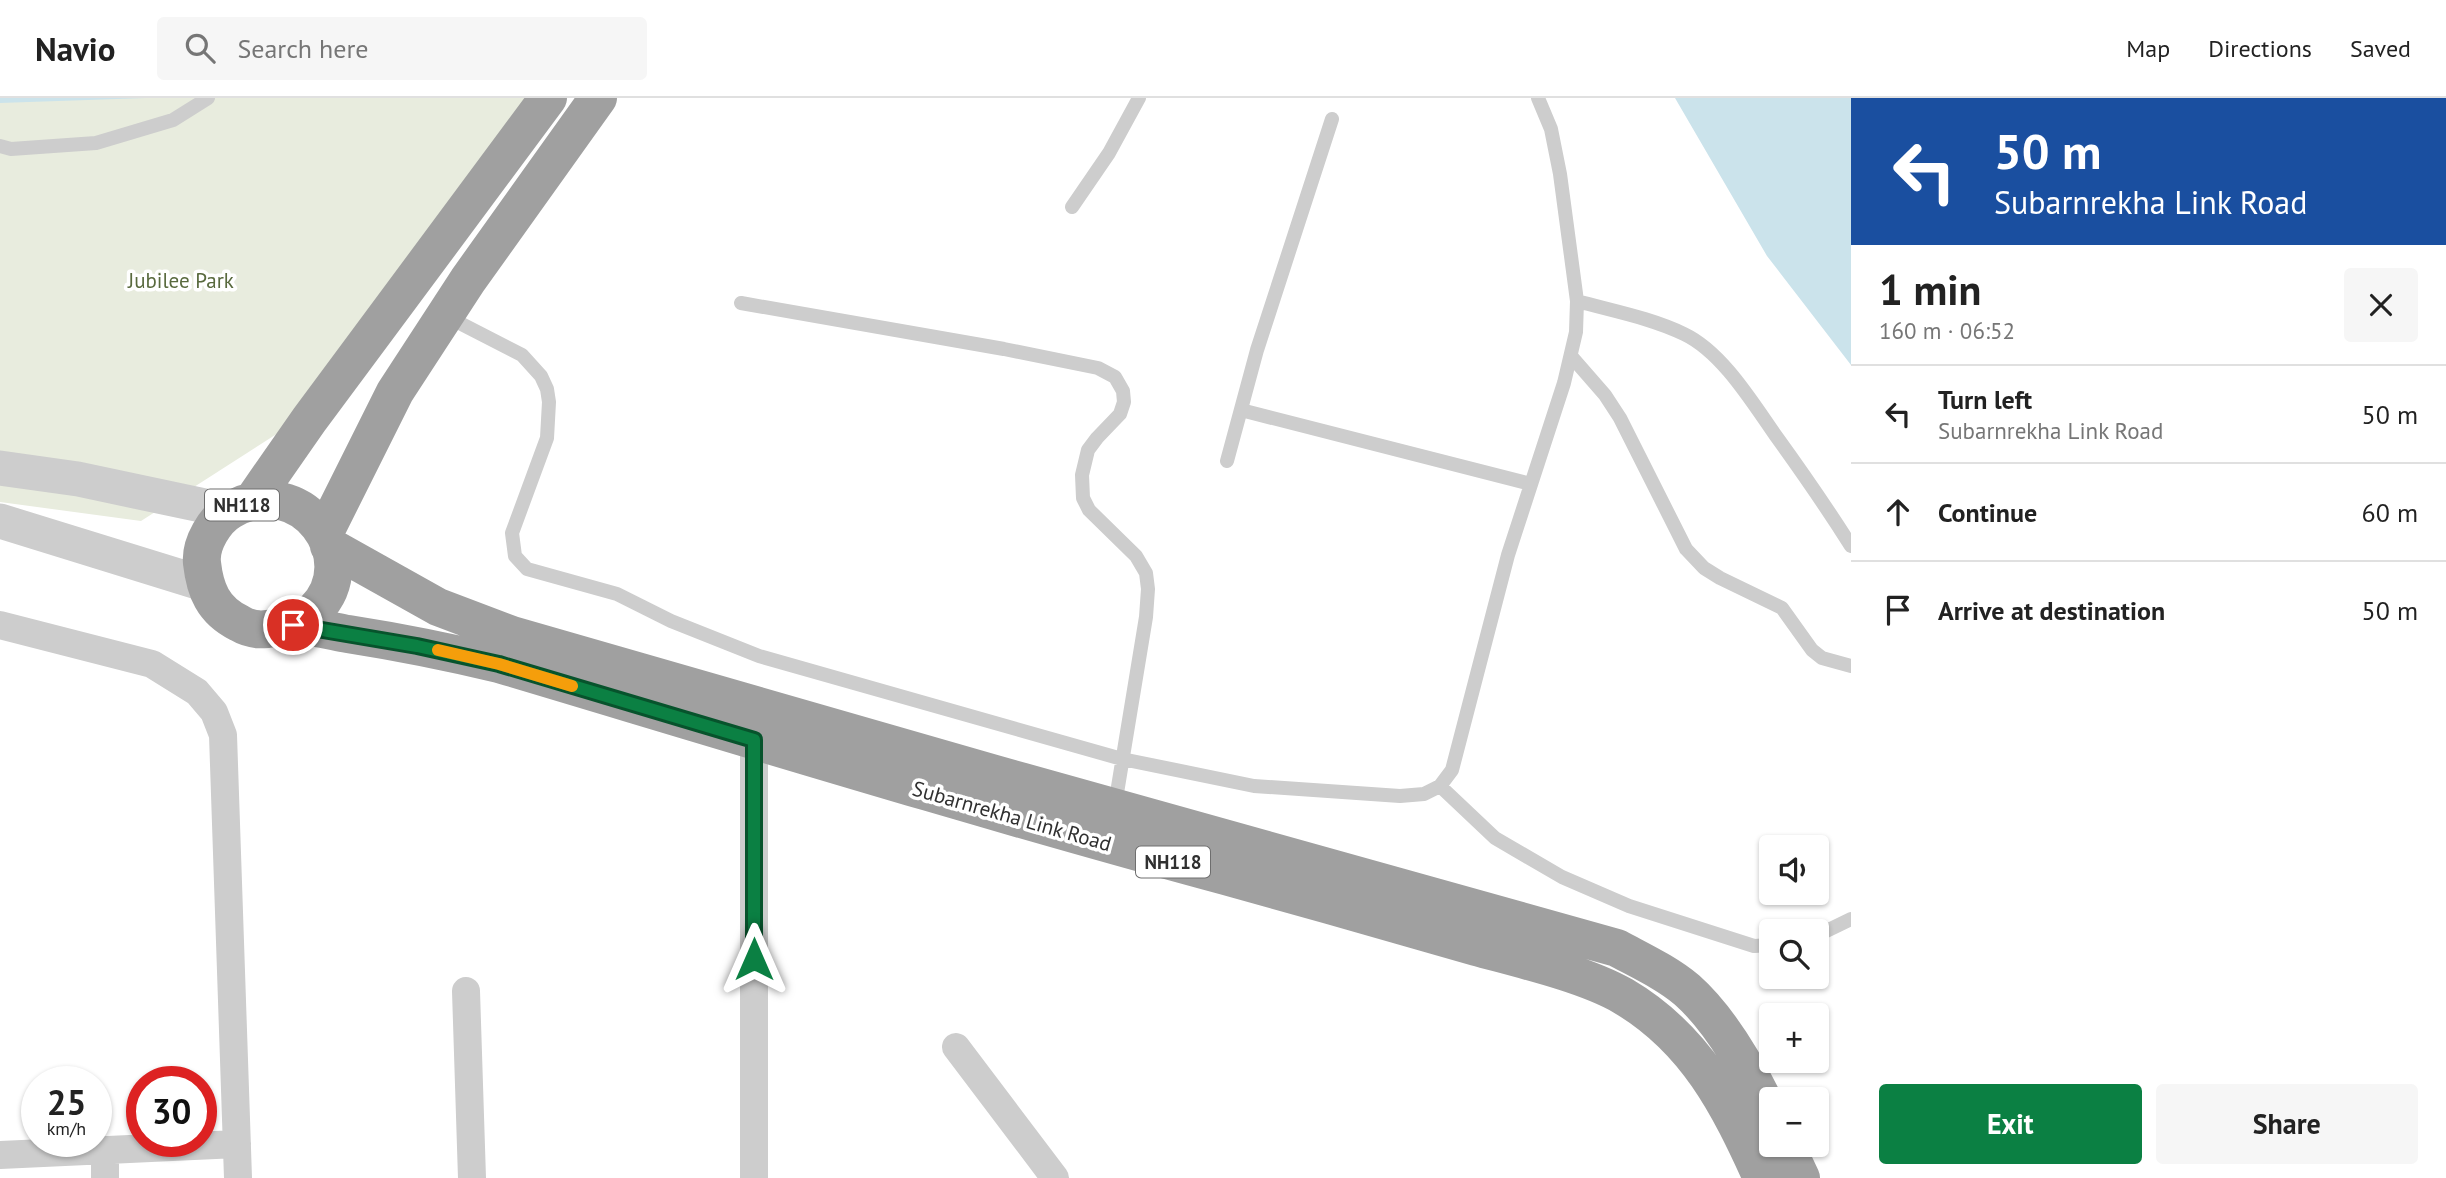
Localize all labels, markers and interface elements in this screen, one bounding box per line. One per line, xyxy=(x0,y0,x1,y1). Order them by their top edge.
search box xyxy=(157,17,647,80)
text: Navio xyxy=(35,27,115,70)
icon: search xyxy=(181,29,219,67)
text: Search here xyxy=(237,32,369,65)
text: Map xyxy=(2126,33,2170,64)
text: Directions xyxy=(2208,33,2312,64)
text: Saved xyxy=(2350,33,2411,64)
text: 50 m xyxy=(1994,119,2101,183)
icon: left xyxy=(1879,126,1970,217)
text: Subarnrekha Link Road xyxy=(1994,181,2307,223)
text: 1 min xyxy=(1879,262,1981,317)
park label: Jubilee Park xyxy=(127,267,234,294)
button: close xyxy=(2344,268,2418,342)
text: 160 m · 06:52 xyxy=(1879,316,2015,345)
text: Turn left xyxy=(1938,383,2032,416)
icon: left xyxy=(1879,395,1917,433)
text: 50 m xyxy=(2362,398,2418,431)
text: Subarnrekha Link Road xyxy=(1938,416,2163,445)
road number: NH118 xyxy=(205,490,279,520)
icon: ahead xyxy=(1879,493,1917,531)
text: Continue xyxy=(1938,496,2037,529)
text: 60 m xyxy=(2362,496,2418,529)
icon: arrive xyxy=(1879,591,1917,629)
text: Arrive at destination xyxy=(1938,594,2165,627)
text: 50 m xyxy=(2362,594,2418,627)
pin xyxy=(263,595,323,655)
icon: arrive xyxy=(274,606,312,644)
street label: Subarnrekha Link Road xyxy=(909,775,1115,857)
map controls xyxy=(1759,835,1829,1157)
button: sound xyxy=(1759,835,1829,905)
road number: NH118 xyxy=(1136,846,1210,877)
button: search xyxy=(1759,919,1829,989)
position arrow xyxy=(717,922,791,996)
button: + xyxy=(1759,1003,1829,1073)
speed limit sign: 30 xyxy=(126,1066,217,1157)
text: 25 xyxy=(47,1079,86,1125)
button: Exit xyxy=(1879,1084,2142,1164)
button: Share xyxy=(2156,1084,2418,1164)
button: − xyxy=(1759,1087,1829,1157)
text: km/h xyxy=(47,1117,86,1140)

